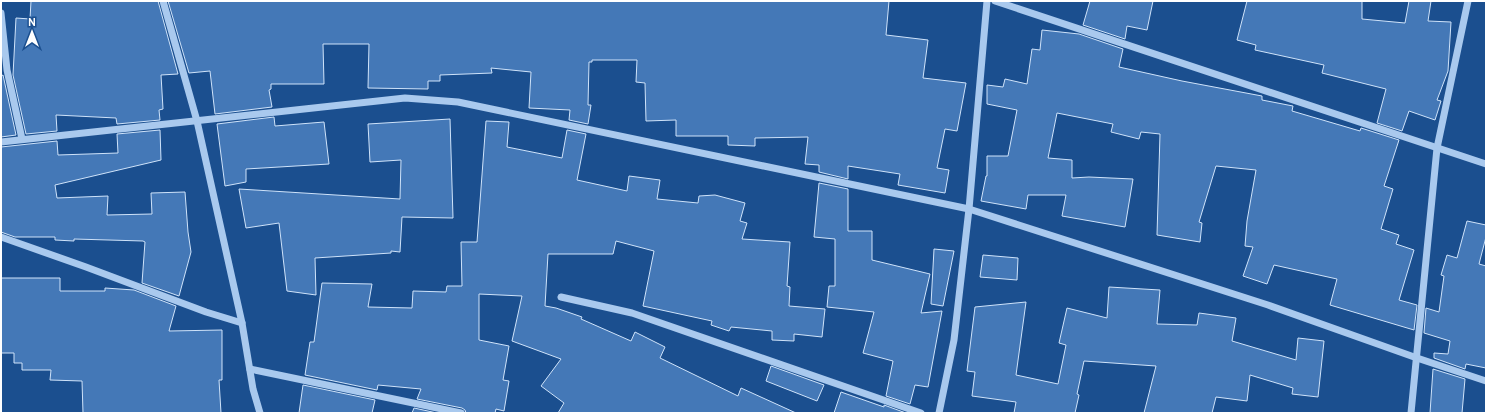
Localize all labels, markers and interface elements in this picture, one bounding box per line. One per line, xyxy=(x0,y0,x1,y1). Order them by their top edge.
north arrow xyxy=(12,12,52,52)
text: N xyxy=(28,16,36,30)

